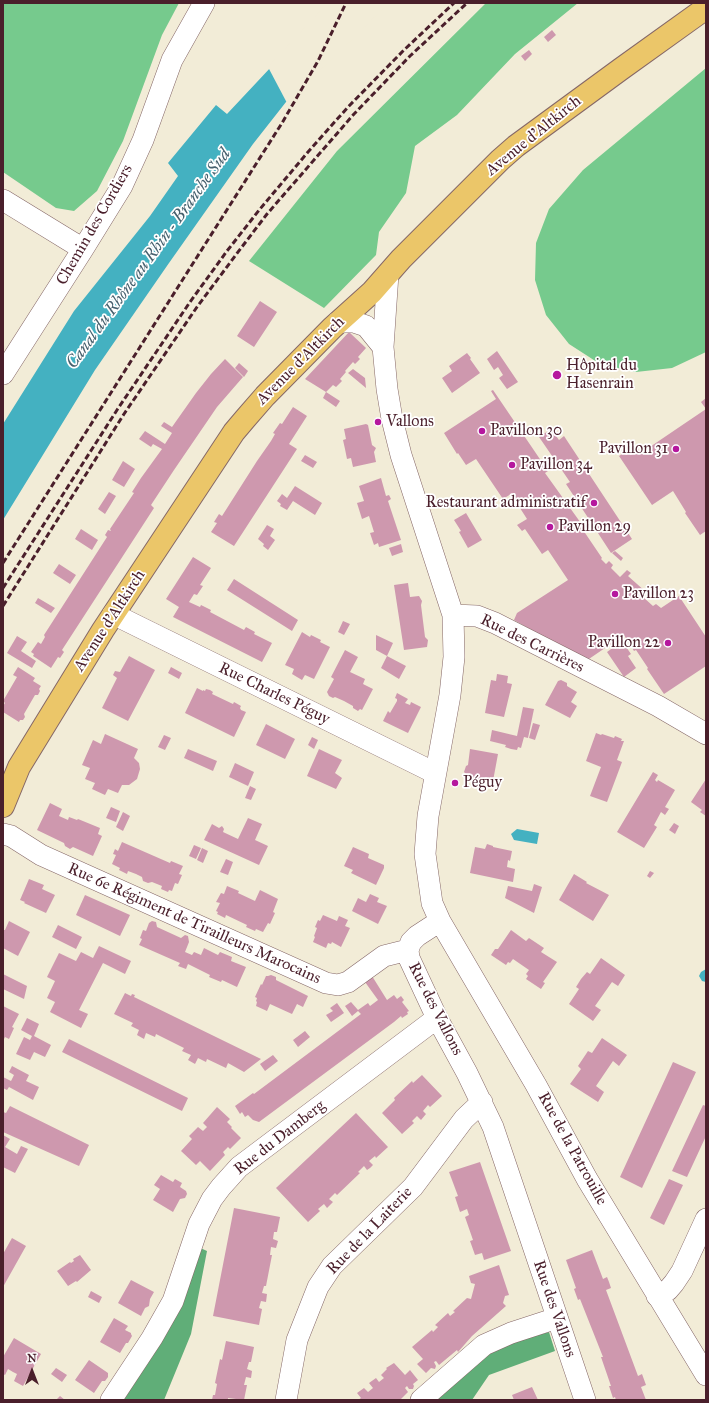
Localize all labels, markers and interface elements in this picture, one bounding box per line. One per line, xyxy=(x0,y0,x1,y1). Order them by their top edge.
street label: Avenue d'Altkirch xyxy=(483,92,585,180)
water label: Canal du Rhône au Rhin - Branche Sud xyxy=(62,145,236,373)
street label: Chemin des Cordiers xyxy=(53,161,137,289)
street label: Avenue d'Altkirch xyxy=(253,313,349,409)
place label: Hôpital du Hasenrain xyxy=(566,356,637,394)
marker: Hôpital du Hasenrain xyxy=(551,369,563,381)
place label: Vallons xyxy=(386,412,434,432)
marker: Vallons xyxy=(373,417,383,427)
place label: Pavillon 30 xyxy=(490,421,562,441)
marker: Pavillon 30 xyxy=(477,426,487,436)
place label: Pavillon 31 xyxy=(599,439,668,459)
marker: Pavillon 31 xyxy=(671,444,681,454)
place label: Pavillon 34 xyxy=(520,455,592,475)
marker: Pavillon 34 xyxy=(507,460,517,470)
place label: Restaurant administratif xyxy=(426,493,586,513)
marker: Restaurant administratif xyxy=(589,498,599,508)
place label: Pavillon 29 xyxy=(558,517,631,537)
marker: Pavillon 29 xyxy=(545,522,555,532)
street label: Avenue d'Altkirch xyxy=(70,567,150,675)
place label: Pavillon 23 xyxy=(623,584,694,604)
marker: Pavillon 23 xyxy=(610,589,620,599)
street label: Rue des Carrières xyxy=(477,611,587,677)
place label: Pavillon 22 xyxy=(588,633,660,653)
marker: Pavillon 22 xyxy=(663,638,673,648)
street label: Rue Charles Péguy xyxy=(215,659,333,729)
place label: Péguy xyxy=(463,773,502,793)
marker: Péguy xyxy=(450,778,460,788)
street label: Rue 6e Régiment de Tirailleurs Marocains xyxy=(64,859,324,989)
street label: Rue des Vallons xyxy=(403,959,467,1059)
street label: Rue de la Patrouille xyxy=(533,1089,611,1209)
street label: Rue du Damberg xyxy=(231,1096,329,1180)
street label: Rue de la Laiterie xyxy=(323,1183,417,1279)
street label: Rue des Vallons xyxy=(528,1258,580,1360)
north arrow xyxy=(12,1351,52,1391)
text: N xyxy=(27,1352,37,1365)

